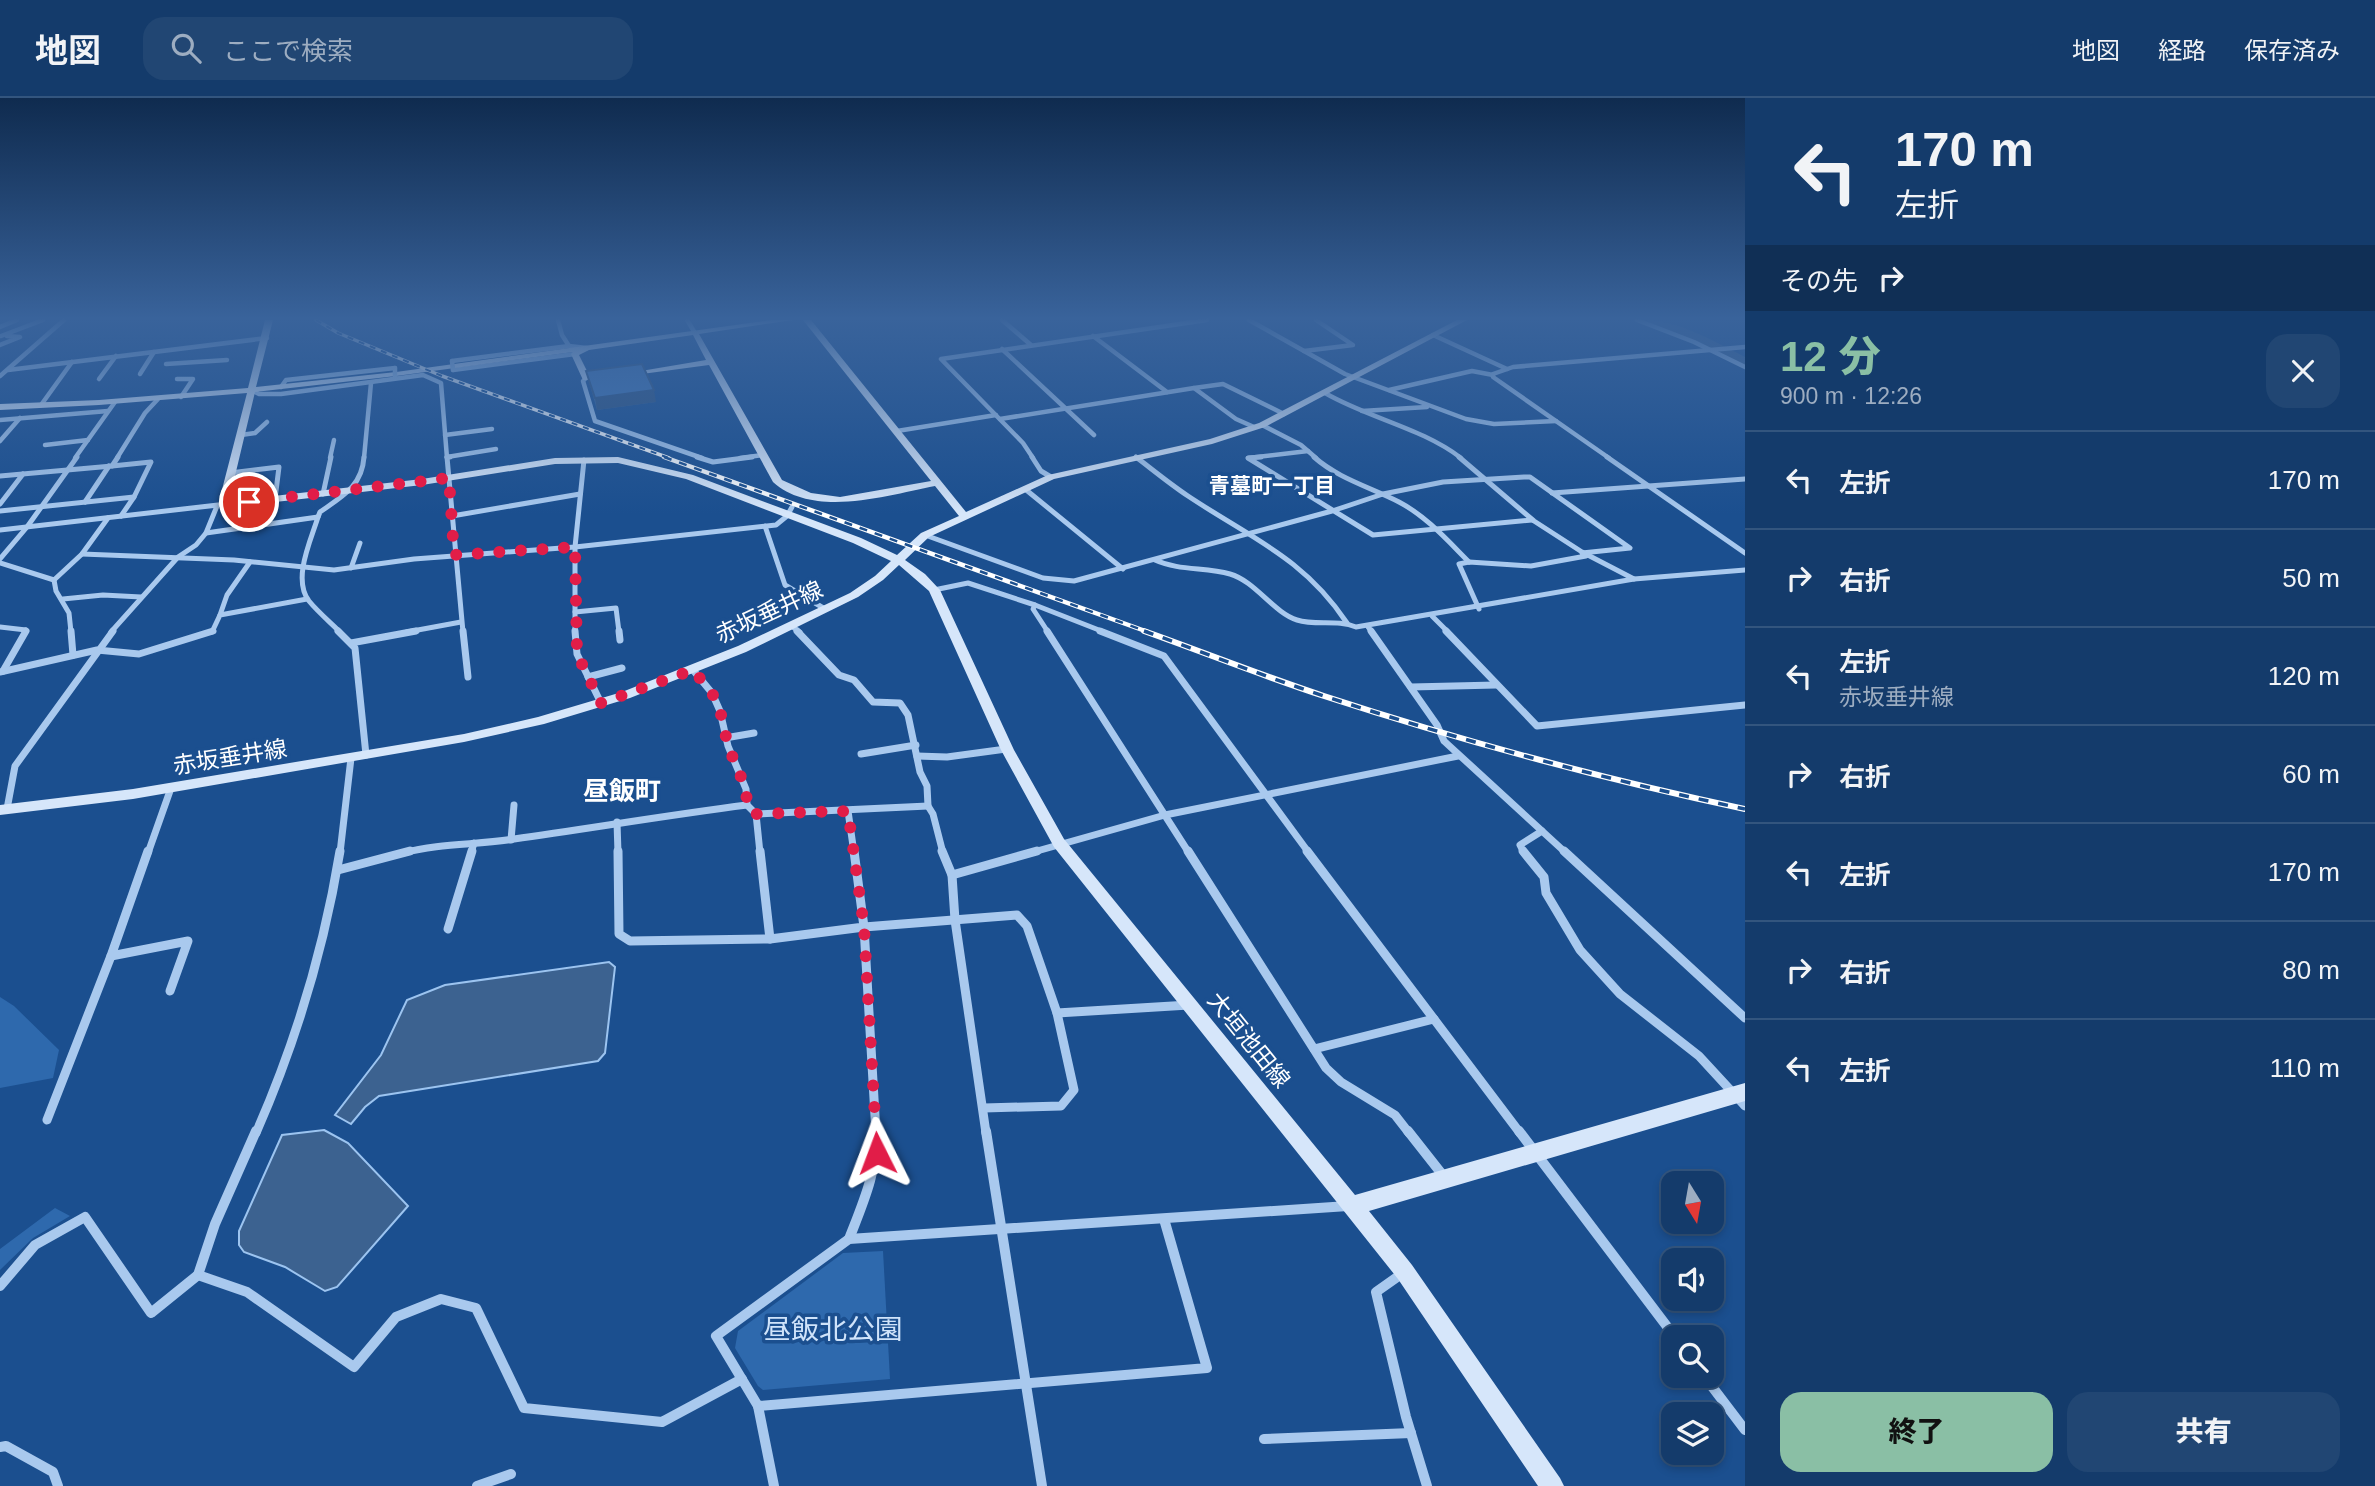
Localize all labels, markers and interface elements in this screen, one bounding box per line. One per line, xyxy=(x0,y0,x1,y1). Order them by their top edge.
search box xyxy=(143,17,633,80)
icon: search xyxy=(167,29,205,67)
text: 地図 xyxy=(35,32,101,69)
text: ここで検索 xyxy=(223,36,353,66)
text: 地図 xyxy=(2072,37,2120,64)
text: 経路 xyxy=(2158,37,2206,64)
text: 保存済み xyxy=(2244,37,2340,64)
text: 170 m xyxy=(1895,122,2034,176)
icon: left xyxy=(1780,126,1871,217)
text: 左折 xyxy=(1895,187,1959,223)
icon: right xyxy=(1872,259,1910,297)
text: その先 xyxy=(1780,266,1858,296)
text: 12 分 xyxy=(1780,333,1880,380)
button: close xyxy=(2266,334,2340,408)
text: 900 m · 12:26 xyxy=(1780,383,1922,409)
icon: left xyxy=(1780,461,1818,499)
text: 170 m xyxy=(2268,465,2340,495)
text: 左折 xyxy=(1839,468,1891,498)
pin xyxy=(219,472,279,532)
district label: 青墓町一丁目 xyxy=(1209,474,1335,497)
icon: arrive xyxy=(230,483,268,521)
icon: right xyxy=(1780,559,1818,597)
text: 50 m xyxy=(2282,563,2340,593)
text: 右折 xyxy=(1839,566,1891,596)
street label: 赤坂垂井線 xyxy=(711,576,827,648)
text: 左折 xyxy=(1839,647,1891,677)
icon: left xyxy=(1780,657,1818,695)
text: 120 m xyxy=(2268,661,2340,691)
text: 赤坂垂井線 xyxy=(1839,684,1954,710)
street label: 赤坂垂井線 xyxy=(171,735,289,779)
icon: right xyxy=(1780,755,1818,793)
text: 60 m xyxy=(2282,759,2340,789)
text: 右折 xyxy=(1839,762,1891,792)
district label: 昼飯町 xyxy=(583,776,661,806)
icon: left xyxy=(1780,853,1818,891)
text: 170 m xyxy=(2268,857,2340,887)
text: 左折 xyxy=(1839,860,1891,890)
icon: right xyxy=(1780,951,1818,989)
text: 80 m xyxy=(2282,955,2340,985)
text: 右折 xyxy=(1839,958,1891,988)
street label: 大垣池田線 xyxy=(1203,987,1295,1093)
icon: left xyxy=(1780,1049,1818,1087)
text: 110 m xyxy=(2270,1053,2340,1083)
text: 左折 xyxy=(1839,1056,1891,1086)
position arrow xyxy=(840,1116,914,1190)
north arrow xyxy=(1661,1171,1724,1234)
map controls xyxy=(1661,1171,1724,1465)
button: sound xyxy=(1661,1248,1724,1311)
park label: 昼飯北公園 xyxy=(763,1314,903,1345)
button: search xyxy=(1661,1325,1724,1388)
button: 終了 xyxy=(1780,1392,2053,1472)
button: 共有 xyxy=(2067,1392,2340,1472)
button: layers xyxy=(1661,1402,1724,1465)

